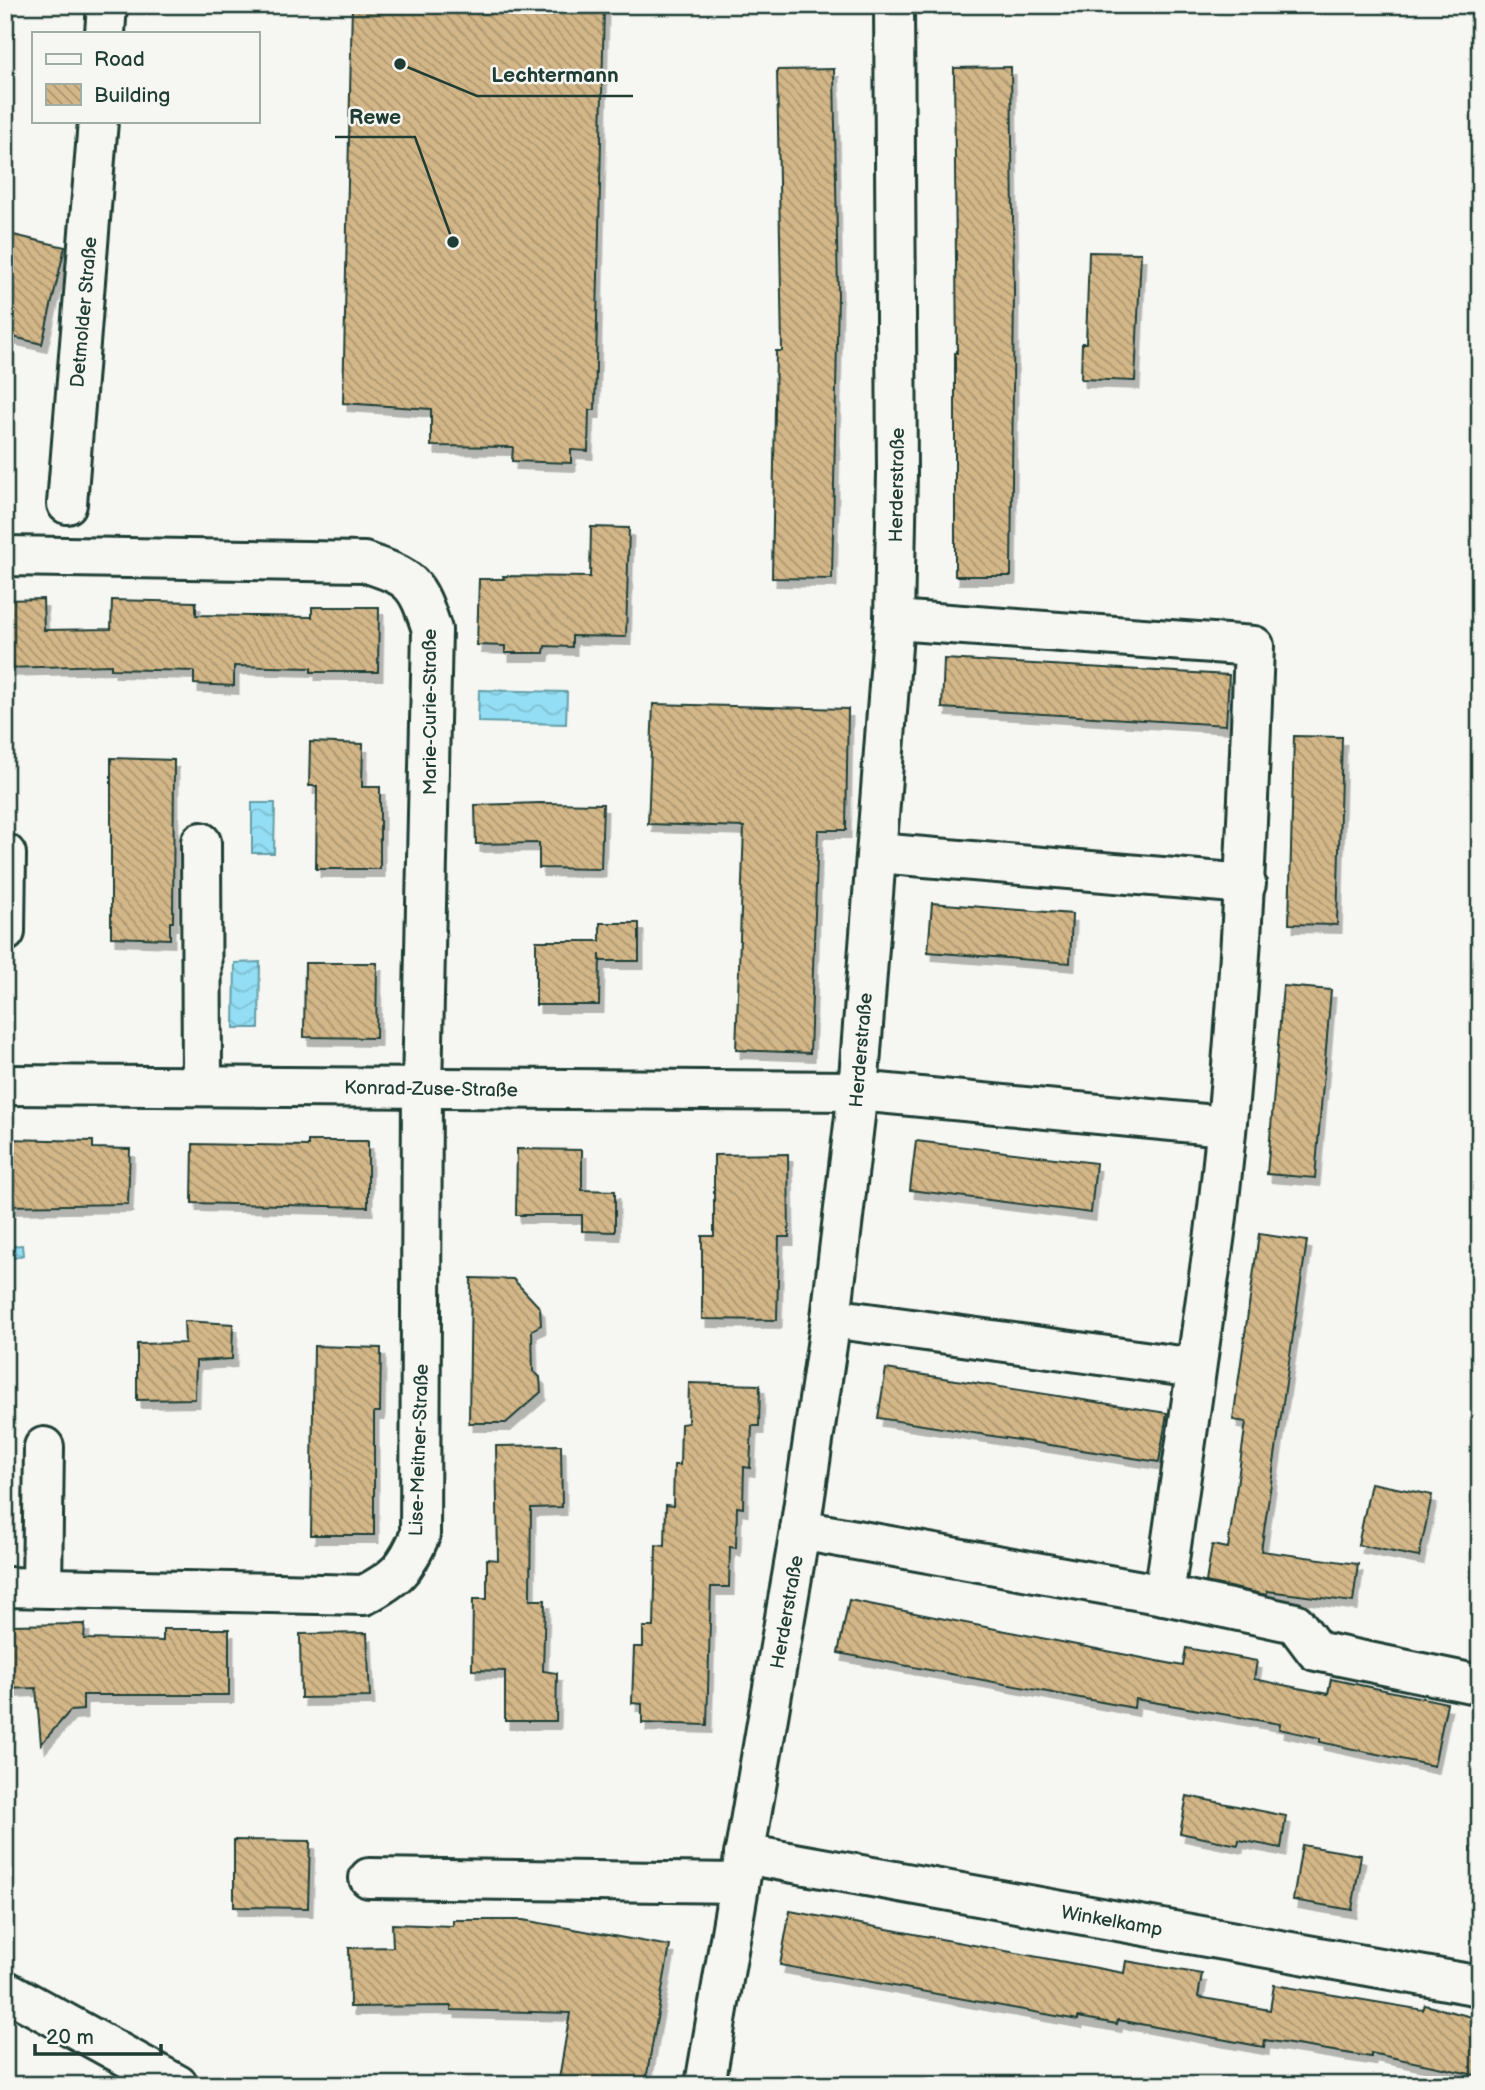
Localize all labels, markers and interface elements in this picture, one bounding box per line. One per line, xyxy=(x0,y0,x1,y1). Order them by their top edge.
legend xyxy=(32,32,259,122)
text: Road xyxy=(94,47,145,72)
callout: Lechtermann xyxy=(477,54,633,96)
text: Lechtermann xyxy=(491,63,619,88)
text: Building xyxy=(94,83,170,108)
callout: Rewe xyxy=(335,95,415,137)
text: Rewe xyxy=(349,105,401,130)
street label: Detmolder Straße xyxy=(66,236,103,389)
street label: Herderstraße xyxy=(885,427,910,543)
street label: Marie-Curie-Straße xyxy=(419,629,442,795)
street label: Herderstraße xyxy=(845,992,878,1108)
street label: Konrad-Zuse-Straße xyxy=(344,1076,518,1103)
street label: Lise-Meitner-Straße xyxy=(405,1363,434,1537)
street label: Herderstraße xyxy=(766,1554,809,1671)
street label: Winkelkamp xyxy=(1059,1901,1164,1942)
scale bar xyxy=(35,2013,161,2057)
text: 20 m xyxy=(46,2025,94,2050)

